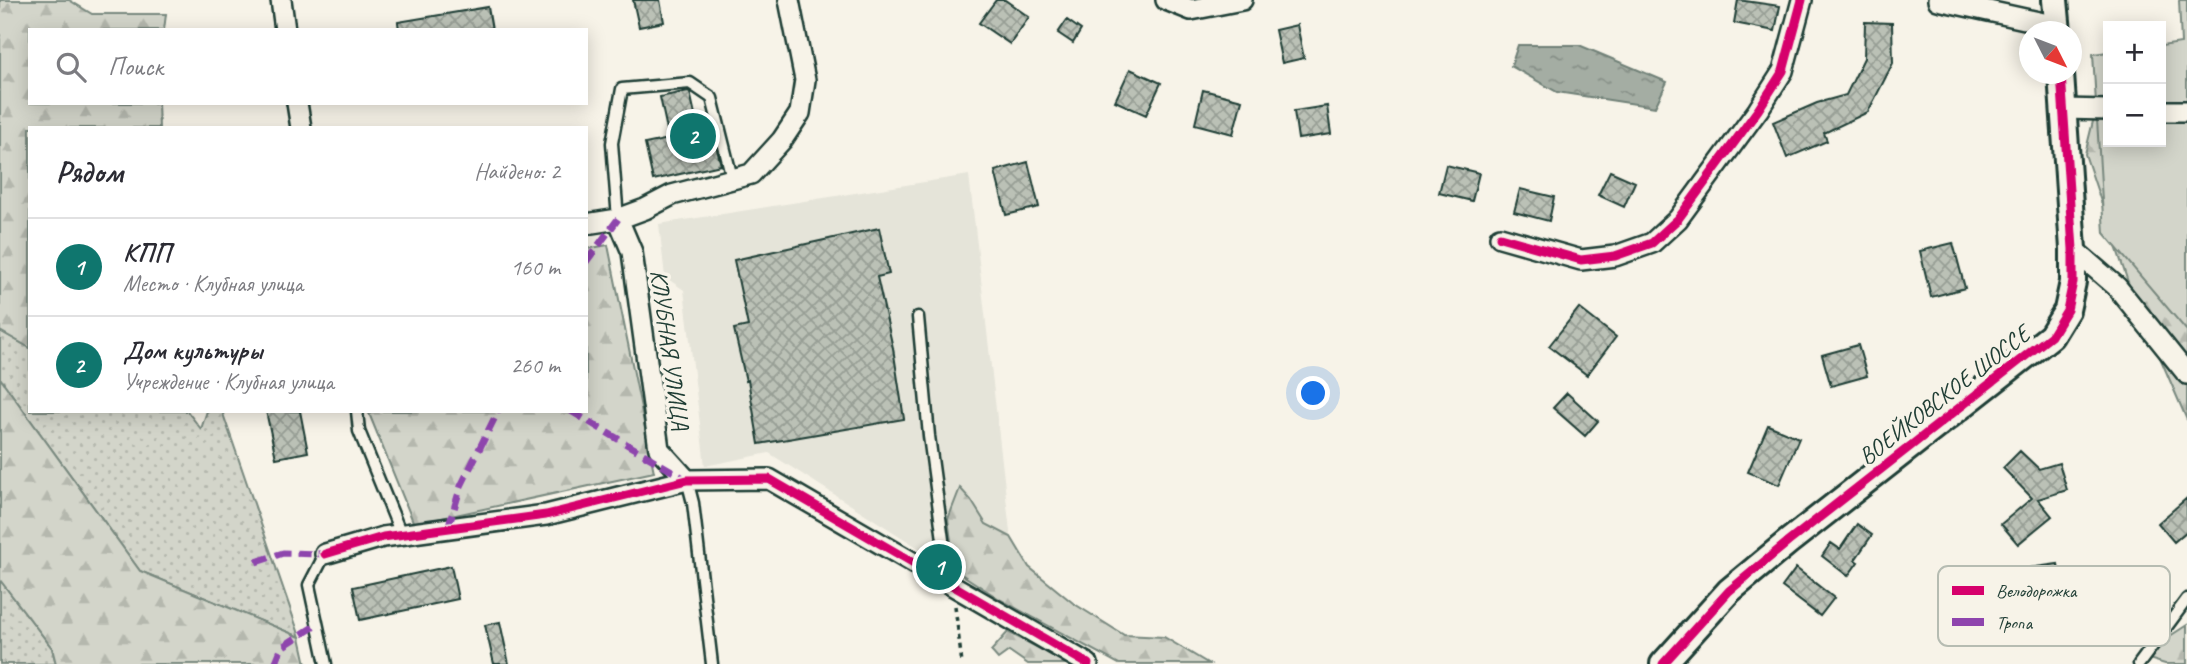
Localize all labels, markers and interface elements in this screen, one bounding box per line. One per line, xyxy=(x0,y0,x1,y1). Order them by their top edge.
north arrow xyxy=(2019,21,2082,84)
map controls xyxy=(2103,21,2166,147)
button: + xyxy=(2103,21,2166,84)
search box xyxy=(28,28,588,105)
icon: search xyxy=(52,48,90,86)
text: Поиск xyxy=(108,50,163,83)
button: − xyxy=(2103,84,2166,147)
pin: 2 xyxy=(670,110,716,162)
text: Рядом xyxy=(56,153,123,191)
text: Найдено: 2 xyxy=(474,157,560,186)
text: КПП xyxy=(123,236,171,269)
text: 1 xyxy=(74,253,84,282)
text: 160 m xyxy=(511,253,560,282)
street label: КЛУБНАЯ УЛИЦА xyxy=(644,268,696,433)
text: Место · Клубная улица xyxy=(123,269,303,298)
street label: ВОЕЙКОВСКОЕ ШОССЕ xyxy=(1852,317,2038,471)
text: Дом культуры xyxy=(123,334,262,367)
text: 2 xyxy=(74,351,84,380)
text: 260 m xyxy=(511,351,560,380)
text: Учреждение · Клубная улица xyxy=(123,367,334,396)
your location xyxy=(1296,376,1330,410)
pin: 1 xyxy=(916,541,962,593)
legend xyxy=(1938,566,2170,646)
text: Велодорожка xyxy=(1996,579,2078,603)
text: Тропа xyxy=(1996,611,2033,635)

